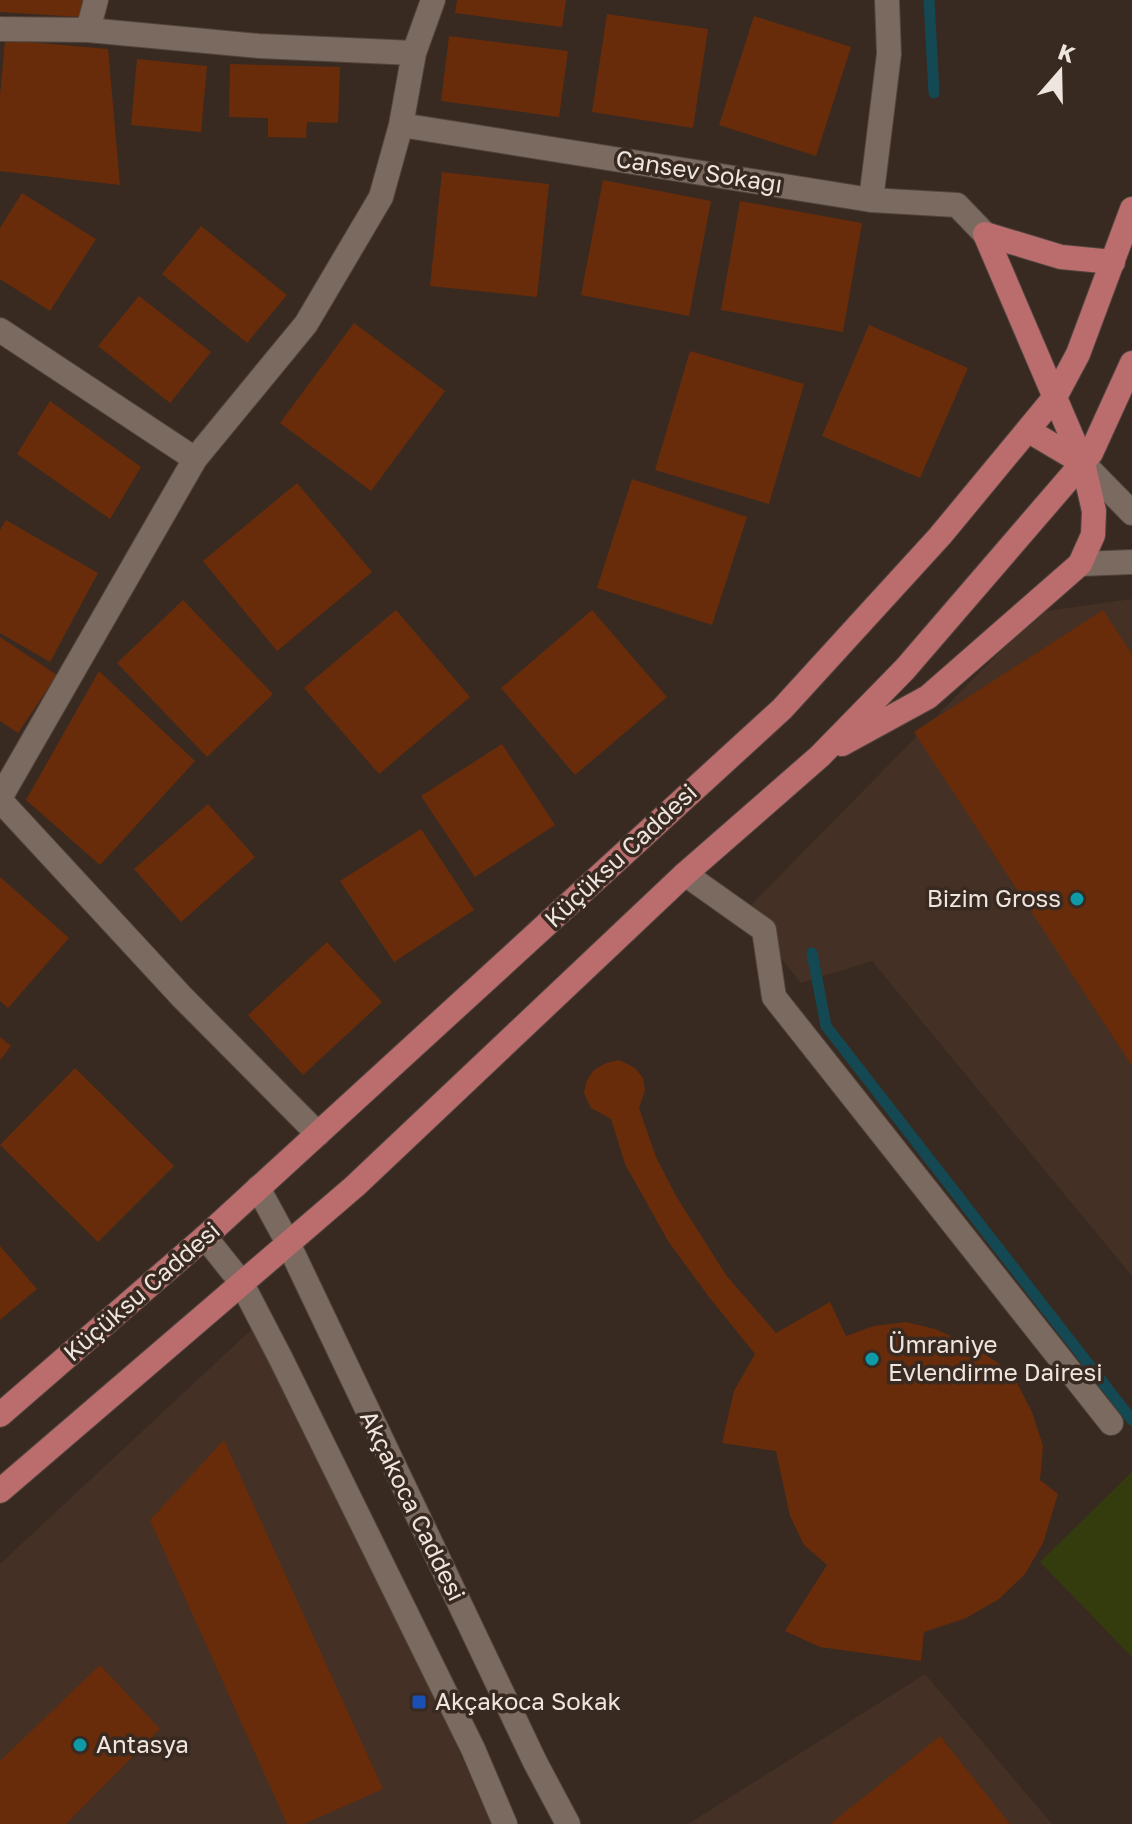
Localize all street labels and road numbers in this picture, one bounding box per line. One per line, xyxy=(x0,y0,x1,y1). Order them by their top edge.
street label: Cansev Sokağı xyxy=(614,143,785,198)
street label: Küçüksu Caddesi xyxy=(538,777,702,933)
street label: Küçüksu Caddesi xyxy=(57,1215,225,1367)
street label: Akçakoca Caddesi xyxy=(355,1405,472,1605)

